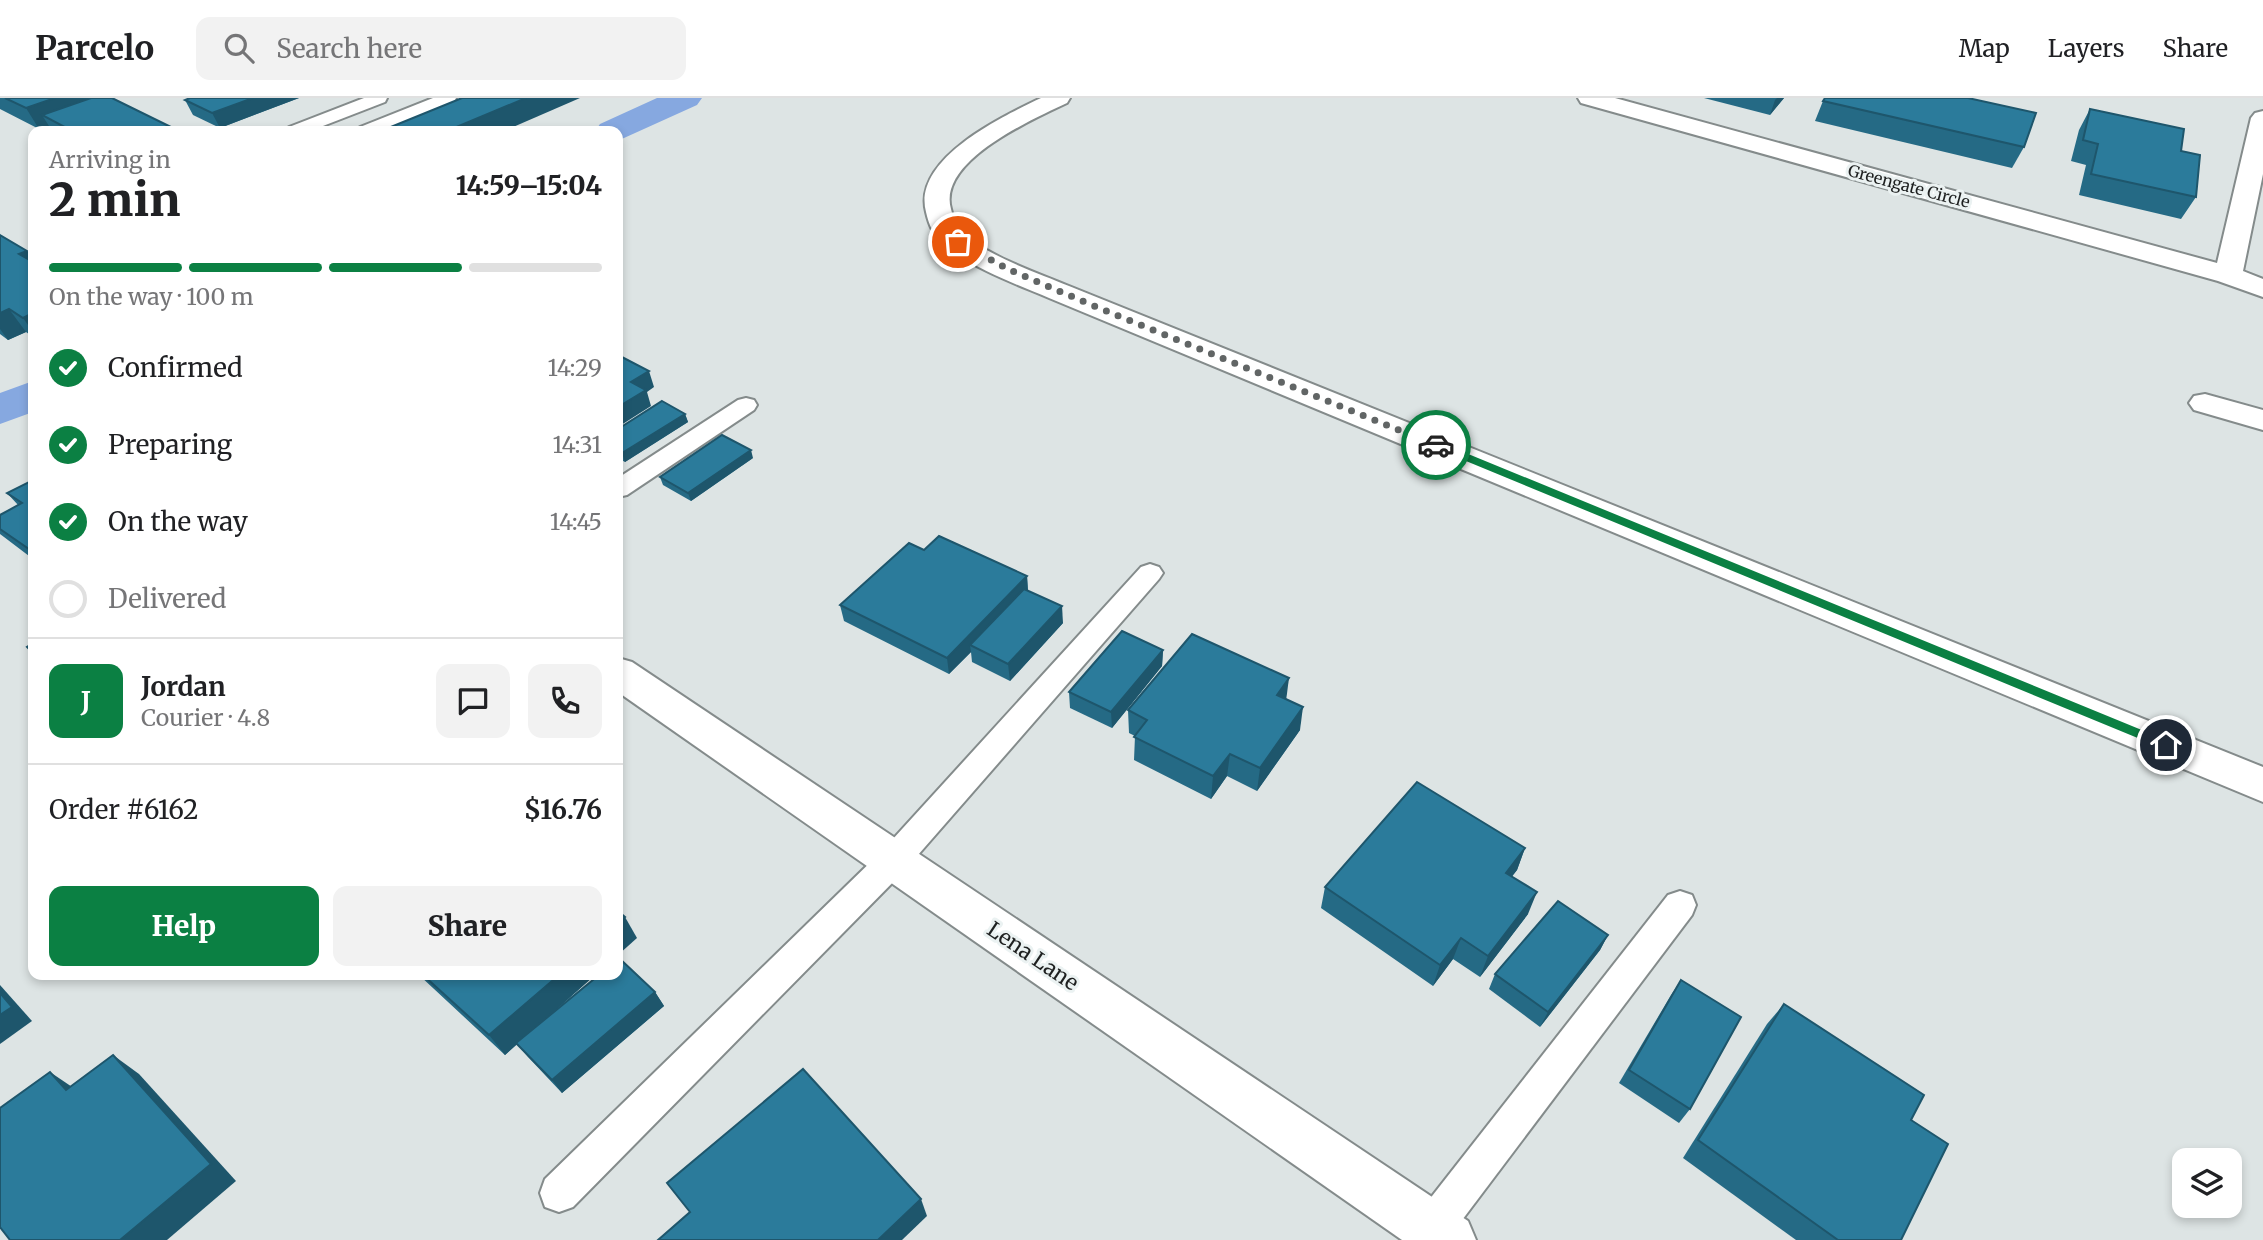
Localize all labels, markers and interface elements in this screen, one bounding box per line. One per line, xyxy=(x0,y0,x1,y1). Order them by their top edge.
search box xyxy=(196,17,686,80)
text: Parcelo xyxy=(35,28,154,69)
icon: search xyxy=(220,29,258,67)
text: Search here xyxy=(276,32,422,65)
text: Map xyxy=(1959,33,2010,64)
text: Layers xyxy=(2048,33,2124,64)
text: Share xyxy=(2162,33,2228,64)
text: Arriving in xyxy=(49,145,171,174)
street label: Greengate Circle xyxy=(1846,160,1972,212)
text: 14:59–15:04 xyxy=(456,169,602,202)
text: 2 min xyxy=(49,171,181,229)
pin xyxy=(928,212,988,272)
icon: bag xyxy=(939,223,977,261)
text: On the way · 100 m xyxy=(49,282,254,311)
icon: check xyxy=(49,349,87,387)
text: Confirmed xyxy=(108,351,243,384)
text: 14:29 xyxy=(548,353,602,382)
courier xyxy=(1401,410,1471,480)
icon: check xyxy=(49,426,87,464)
icon: car xyxy=(1417,426,1455,464)
text: Preparing xyxy=(108,428,232,461)
text: 14:31 xyxy=(552,430,602,459)
icon: check xyxy=(49,503,87,541)
text: On the way xyxy=(108,505,248,538)
text: 14:45 xyxy=(550,507,602,536)
text: Delivered xyxy=(108,582,227,615)
button: chat xyxy=(436,664,510,738)
button: phone xyxy=(528,664,602,738)
text: Jordan xyxy=(141,670,226,703)
text: J xyxy=(81,685,91,718)
text: Courier · 4.8 xyxy=(141,703,270,732)
pin xyxy=(2136,715,2196,775)
icon: home xyxy=(2147,726,2185,764)
text: Order #6162 xyxy=(49,793,198,826)
text: $16.76 xyxy=(524,793,602,826)
button: Help xyxy=(49,886,319,966)
button: Share xyxy=(333,886,602,966)
street label: Lena Lane xyxy=(982,916,1084,996)
map controls xyxy=(2172,1148,2242,1218)
button: layers xyxy=(2172,1148,2242,1218)

